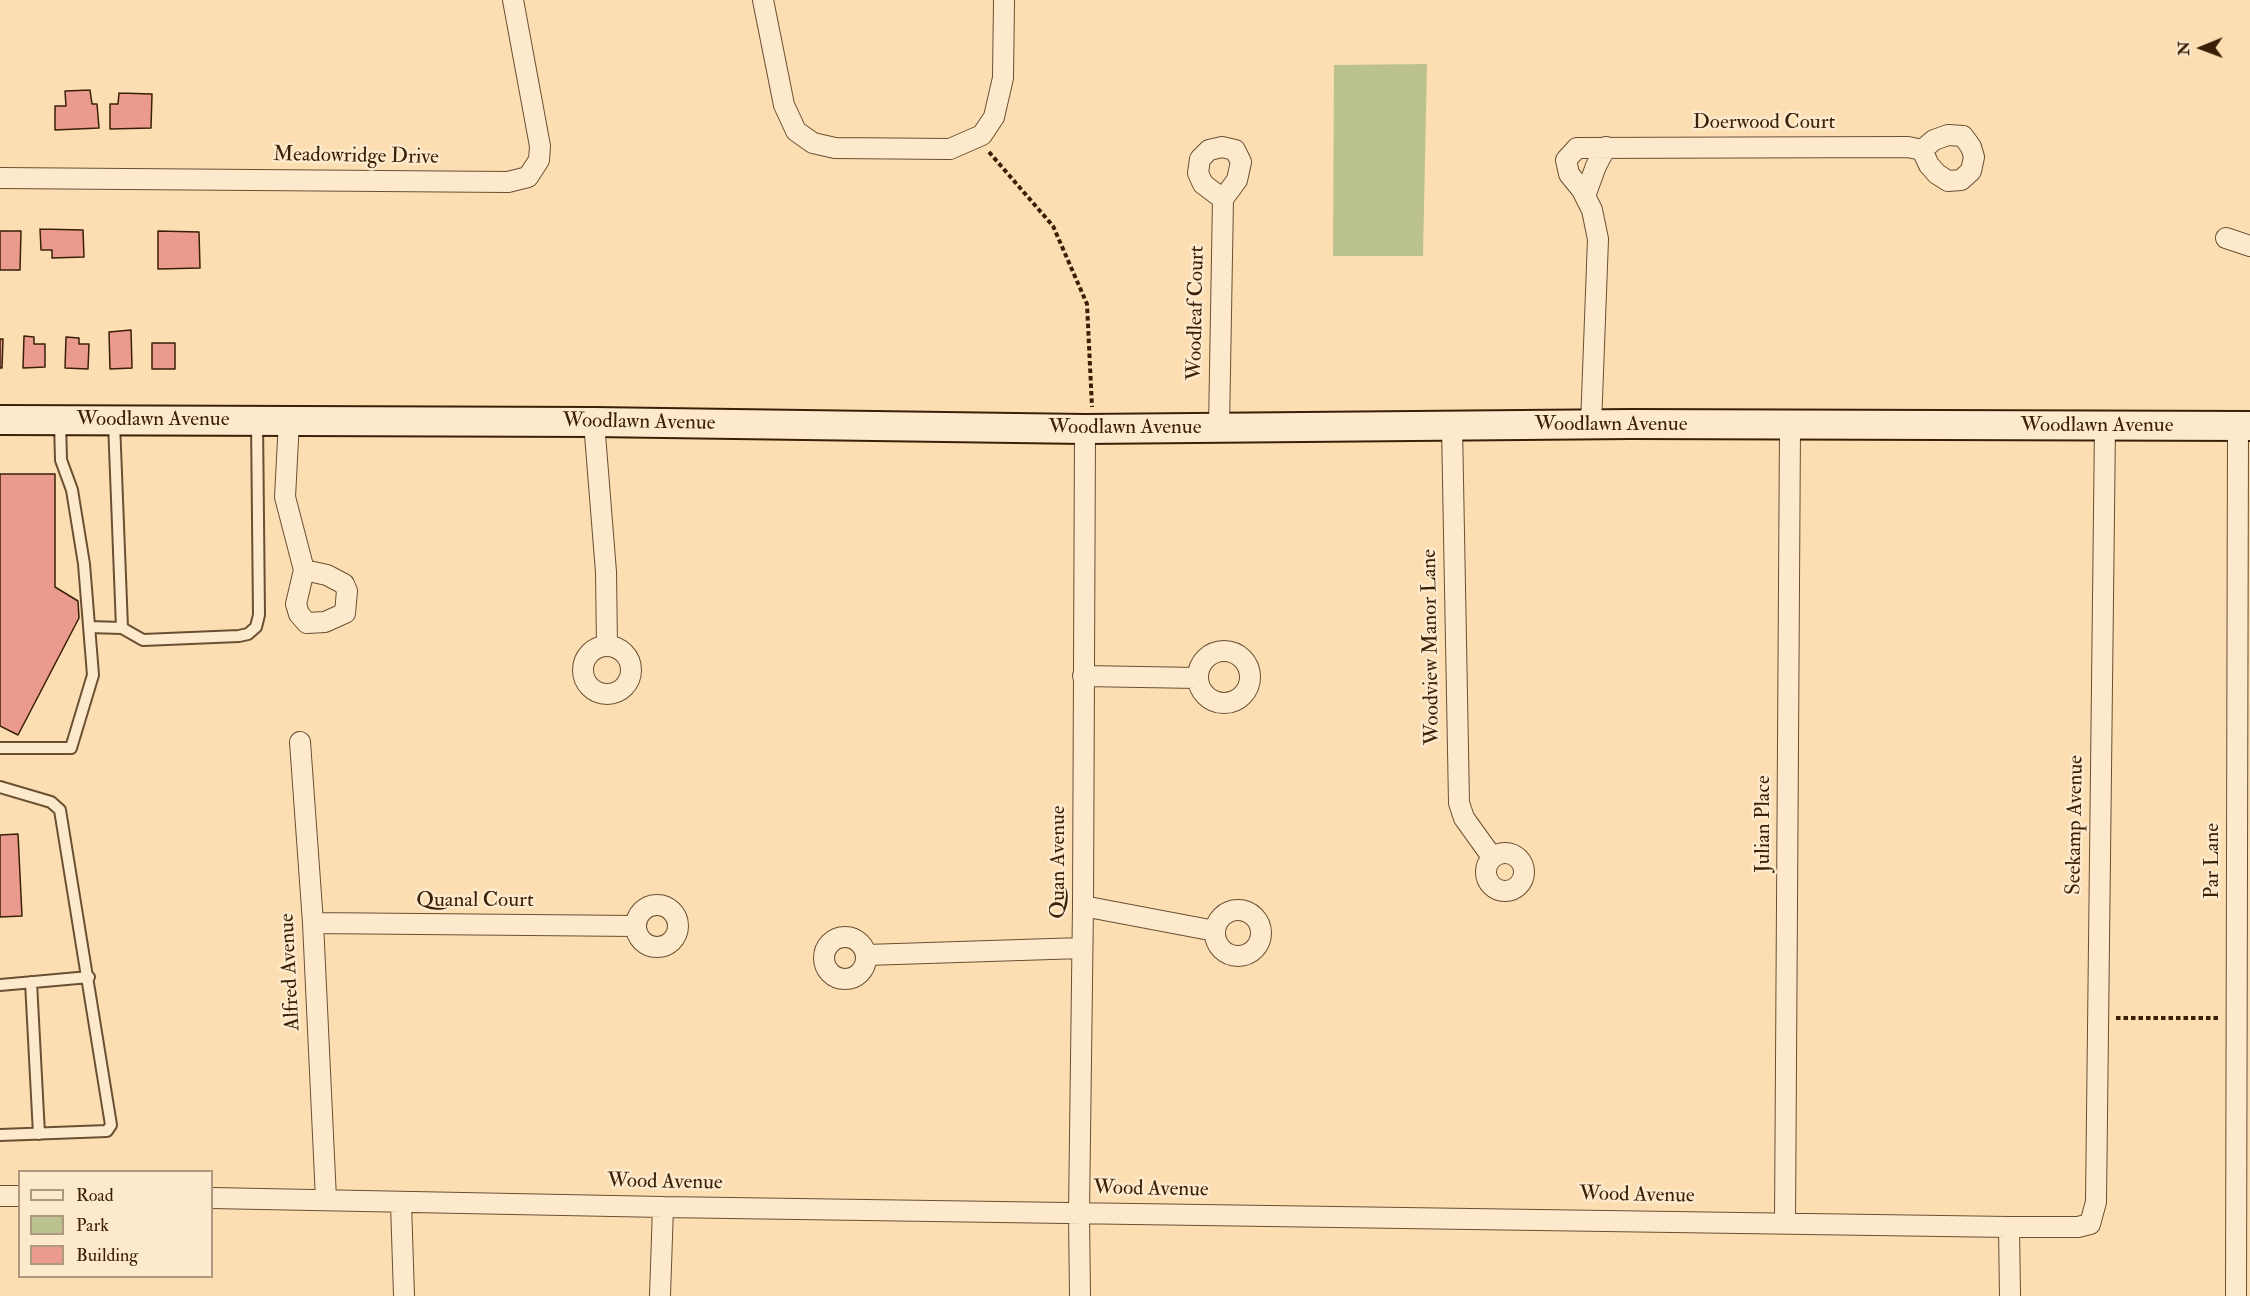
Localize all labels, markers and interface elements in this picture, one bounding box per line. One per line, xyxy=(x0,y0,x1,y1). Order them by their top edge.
north arrow xyxy=(2172,18,2232,78)
text: N xyxy=(2174,41,2194,56)
street label: Doerwood Court xyxy=(1693,110,1835,136)
street label: Meadowridge Drive xyxy=(273,143,439,171)
street label: Woodleaf Court xyxy=(1183,245,1211,381)
street label: Woodlawn Avenue xyxy=(77,407,229,433)
street label: Woodlawn Avenue xyxy=(562,409,716,437)
street label: Woodlawn Avenue xyxy=(1535,412,1687,438)
street label: Woodlawn Avenue xyxy=(2021,413,2173,439)
street label: Woodlawn Avenue xyxy=(1049,415,1201,441)
street label: Woodview Manor Lane xyxy=(1418,549,1446,745)
street label: Seekamp Avenue xyxy=(2062,755,2090,895)
street label: Julian Place xyxy=(1751,775,1777,873)
street label: Quan Avenue xyxy=(1046,805,1072,919)
street label: Par Lane xyxy=(2200,823,2226,899)
street label: Quanal Court xyxy=(416,888,534,914)
street label: Alfred Avenue xyxy=(275,913,307,1031)
street label: Wood Avenue xyxy=(607,1169,723,1197)
legend xyxy=(18,1170,213,1278)
street label: Wood Avenue xyxy=(1093,1176,1209,1204)
street label: Wood Avenue xyxy=(1579,1182,1695,1210)
text: Road xyxy=(76,1184,114,1207)
text: Park xyxy=(76,1214,109,1237)
text: Building xyxy=(76,1244,138,1267)

